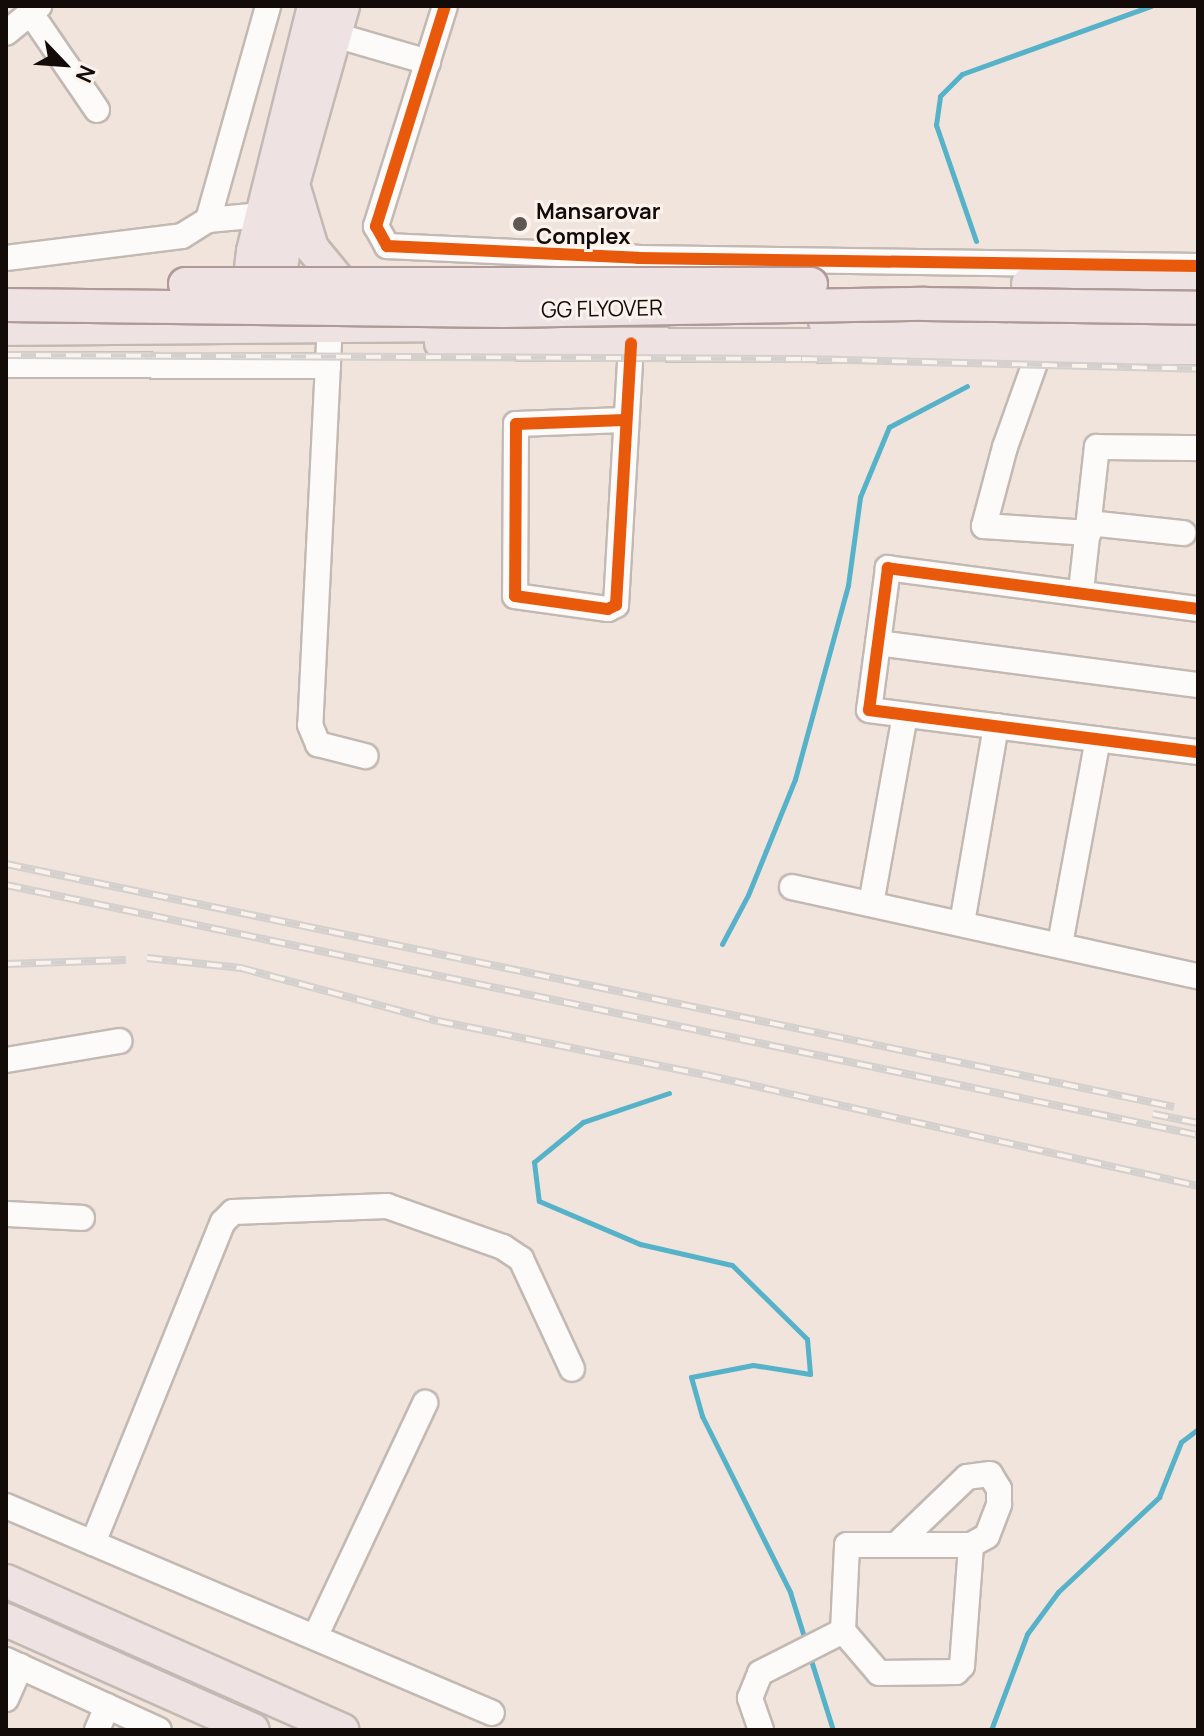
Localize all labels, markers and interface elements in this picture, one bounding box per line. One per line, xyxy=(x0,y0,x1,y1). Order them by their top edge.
north arrow xyxy=(24,24,104,104)
text: N xyxy=(69,61,103,88)
place label: Mansarovar Complex xyxy=(536,198,660,250)
marker: Mansarovar Complex xyxy=(511,215,529,233)
street label: GG FLYOVER xyxy=(541,295,663,323)

